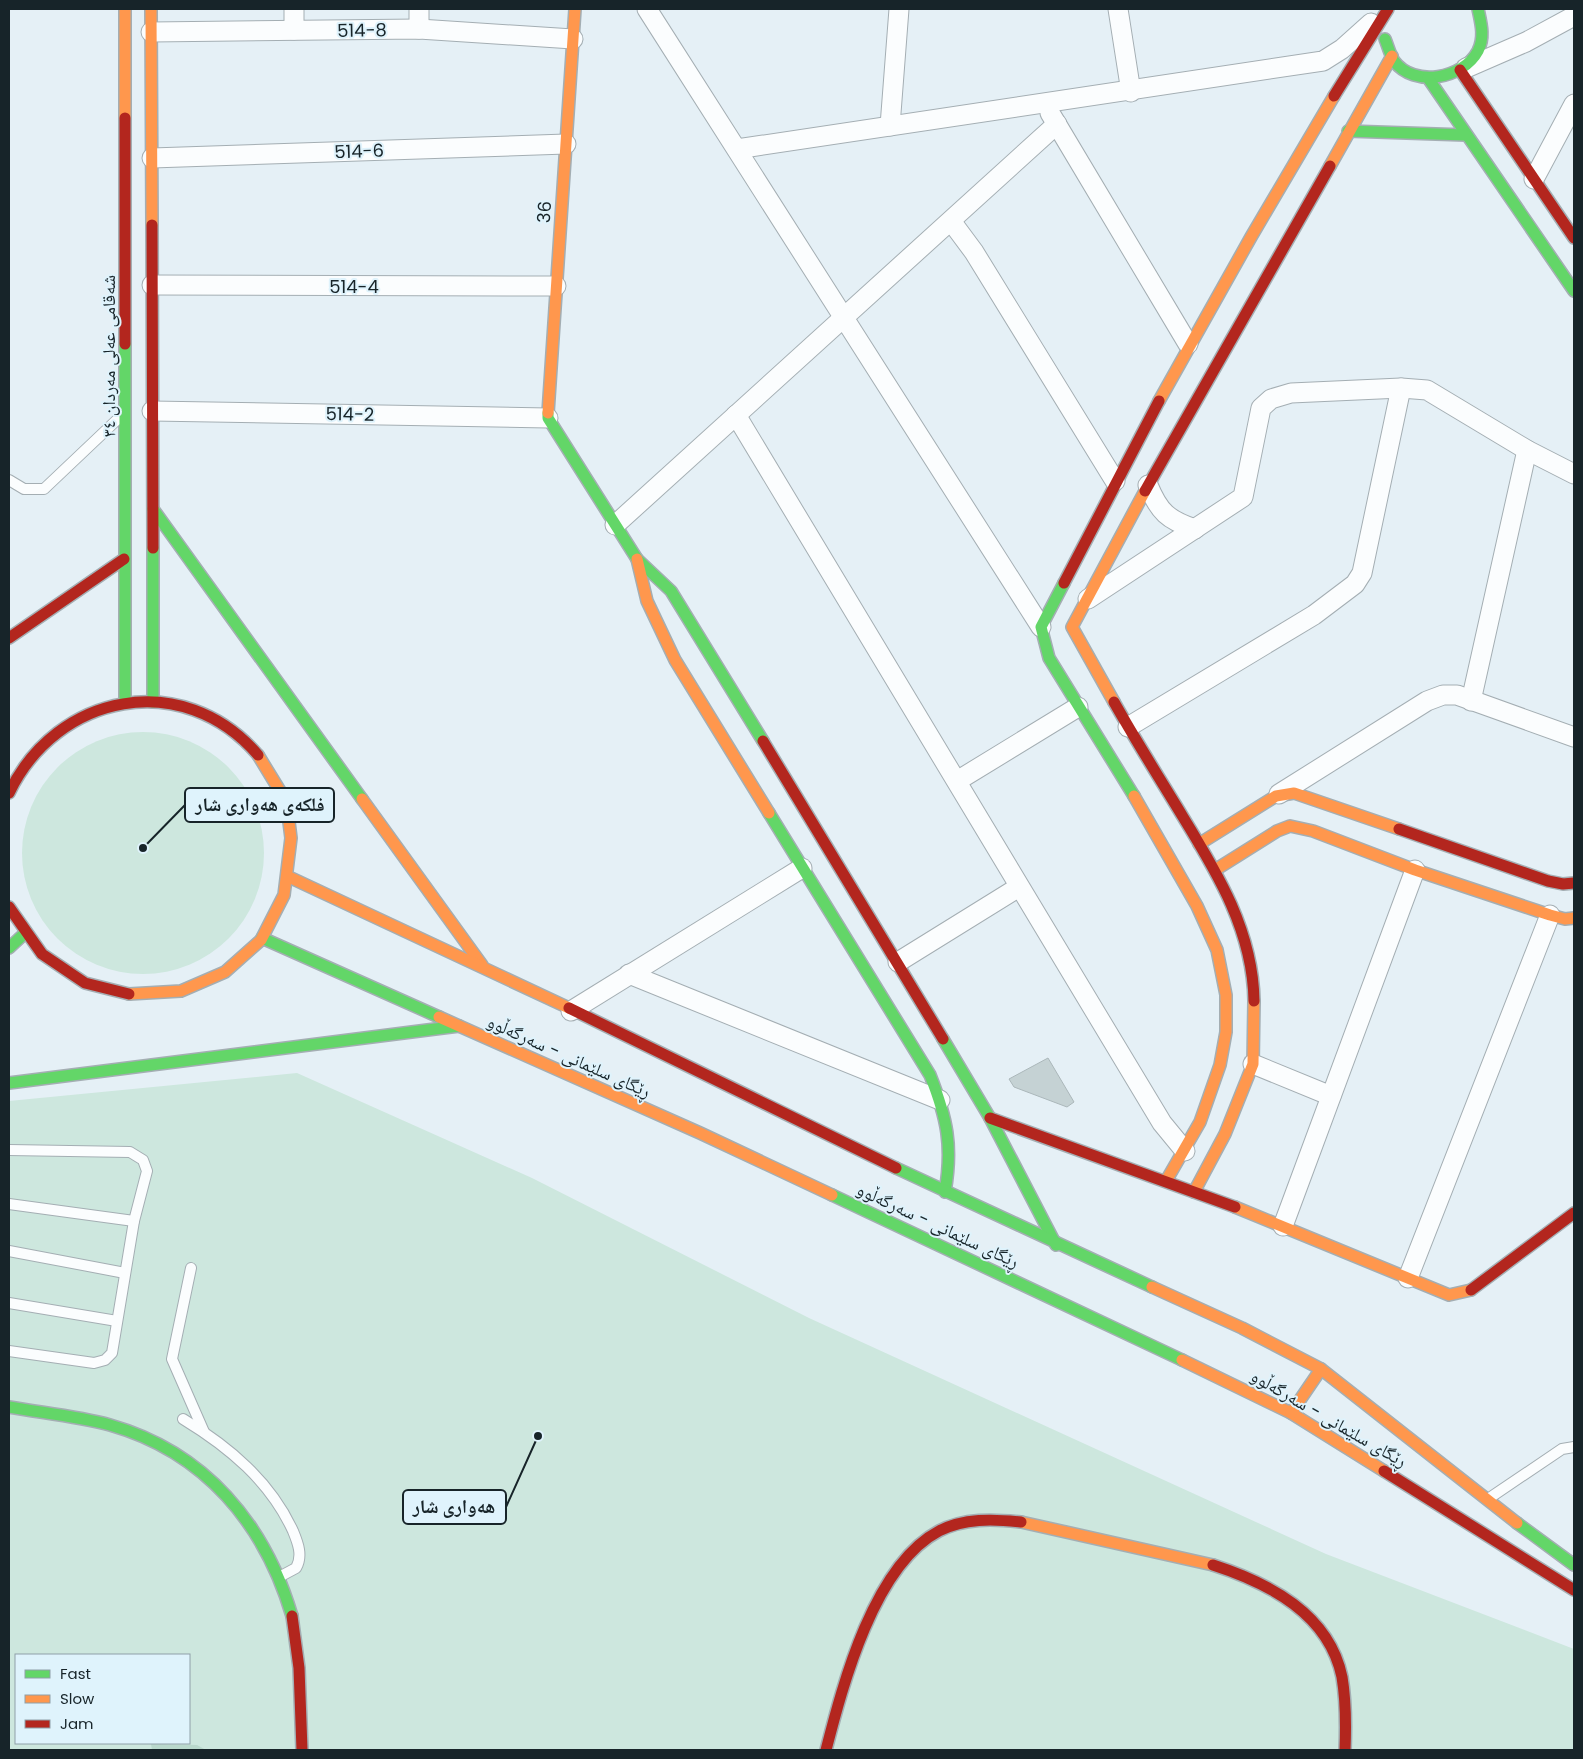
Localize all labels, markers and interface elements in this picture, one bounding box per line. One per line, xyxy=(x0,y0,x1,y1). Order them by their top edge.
street label: 514-8 xyxy=(337,17,387,43)
street label: 514-6 xyxy=(334,138,384,164)
street label: 36 xyxy=(531,200,557,224)
street label: 514-4 xyxy=(329,274,379,299)
street label: شەقامی عەلی مەردان ٣٤ xyxy=(96,275,121,437)
street label: 514-2 xyxy=(325,401,375,427)
callout: فلکەی هەواری شار xyxy=(185,788,334,822)
text: فلکەی هەواری شار xyxy=(194,791,325,818)
street label: ڕێگای سلێمانی - سەرگەڵوو xyxy=(482,1009,655,1105)
street label: ڕێگای سلێمانی - سەرگەڵوو xyxy=(852,1176,1023,1275)
street label: ڕێگای سلێمانی - سەرگەڵوو xyxy=(1245,1363,1412,1475)
callout: هەواری شار xyxy=(403,1490,506,1524)
text: هەواری شار xyxy=(412,1493,495,1520)
legend xyxy=(15,1654,190,1744)
text: Fast xyxy=(60,1663,91,1684)
text: Slow xyxy=(60,1688,95,1709)
text: Jam xyxy=(60,1713,94,1734)

